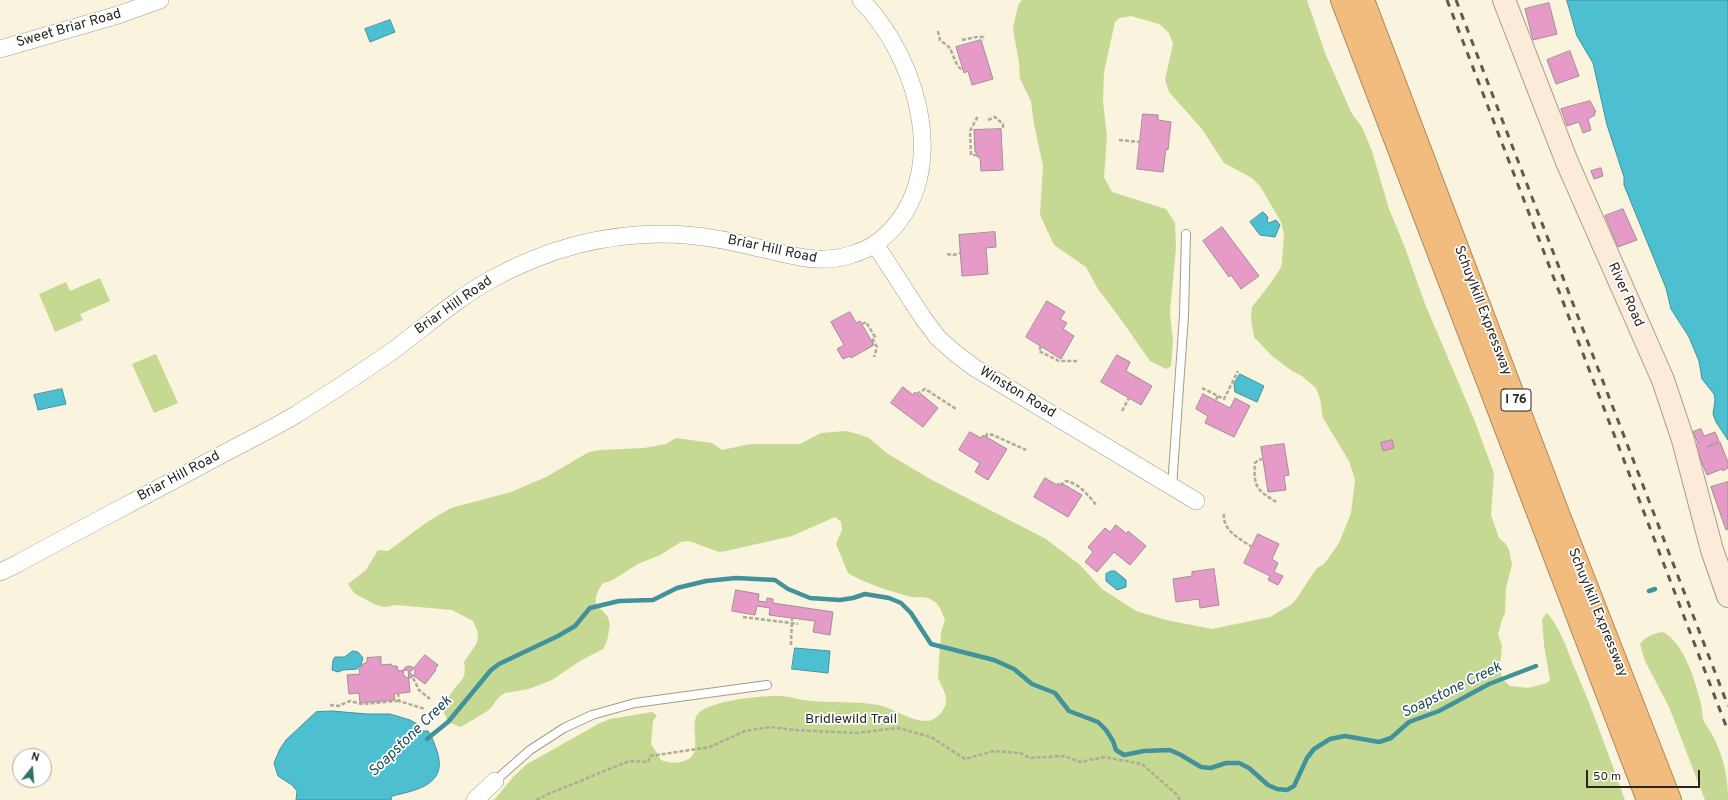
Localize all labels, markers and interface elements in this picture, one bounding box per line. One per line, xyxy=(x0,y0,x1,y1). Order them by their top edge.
street label: Sweet Briar Road xyxy=(15,6,123,52)
street label: Briar Hill Road xyxy=(726,232,818,268)
street label: Schuylkill Expressway xyxy=(1450,244,1514,378)
street label: River Road xyxy=(1603,260,1647,330)
street label: Briar Hill Road xyxy=(412,273,496,339)
street label: Winston Road xyxy=(976,364,1058,422)
road number: I 76 xyxy=(1501,389,1531,411)
street label: Briar Hill Road xyxy=(135,448,223,506)
street label: Schuylkill Expressway xyxy=(1563,546,1631,680)
water label: Soapstone Creek xyxy=(1399,659,1505,723)
water label: Soapstone Creek xyxy=(366,693,456,781)
street label: Bridlewild Trail xyxy=(805,712,897,728)
north arrow xyxy=(12,748,52,788)
text: N xyxy=(29,750,41,765)
scale bar xyxy=(1588,762,1702,788)
text: 50 m xyxy=(1593,769,1621,785)

